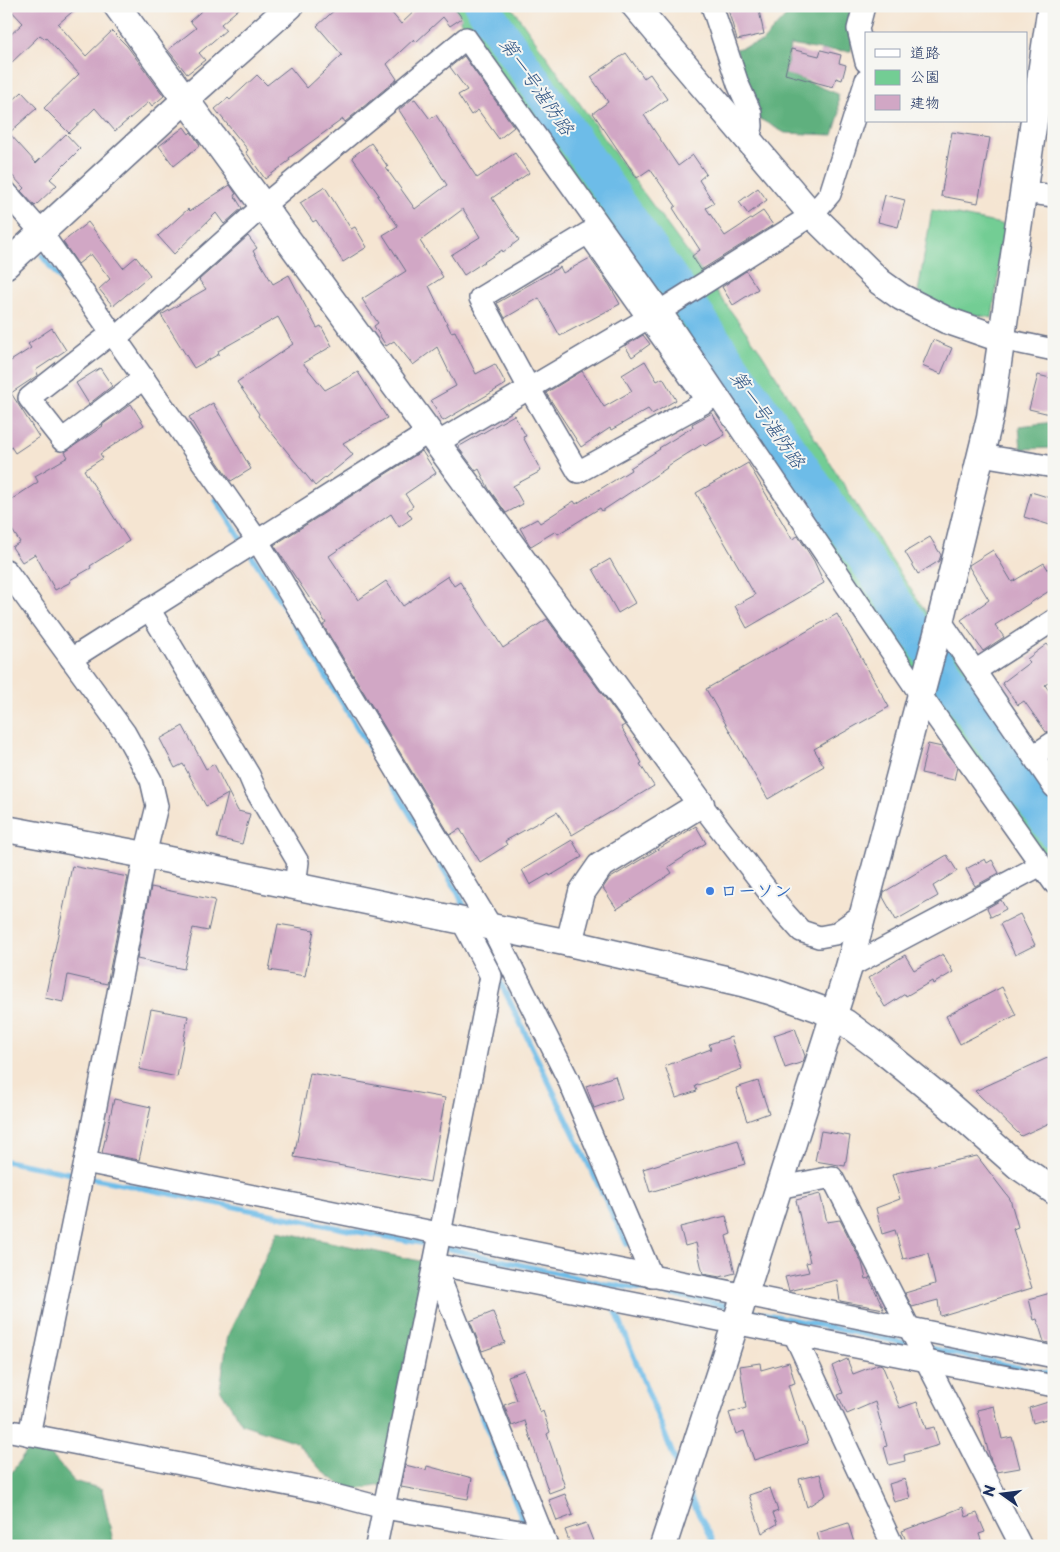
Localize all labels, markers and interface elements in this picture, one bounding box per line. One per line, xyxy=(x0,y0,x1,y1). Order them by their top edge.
water label: 第一号湛防路 xyxy=(494,31,583,141)
legend xyxy=(865,32,1028,122)
text: 道路 xyxy=(910,40,940,63)
text: 公園 xyxy=(910,64,940,87)
text: 建物 xyxy=(910,90,940,113)
water label: 第一号湛防路 xyxy=(725,364,814,474)
place label: ローソン xyxy=(720,876,792,903)
marker: ローソン xyxy=(704,885,716,897)
north arrow xyxy=(978,1470,1028,1520)
text: N xyxy=(977,1483,1000,1499)

